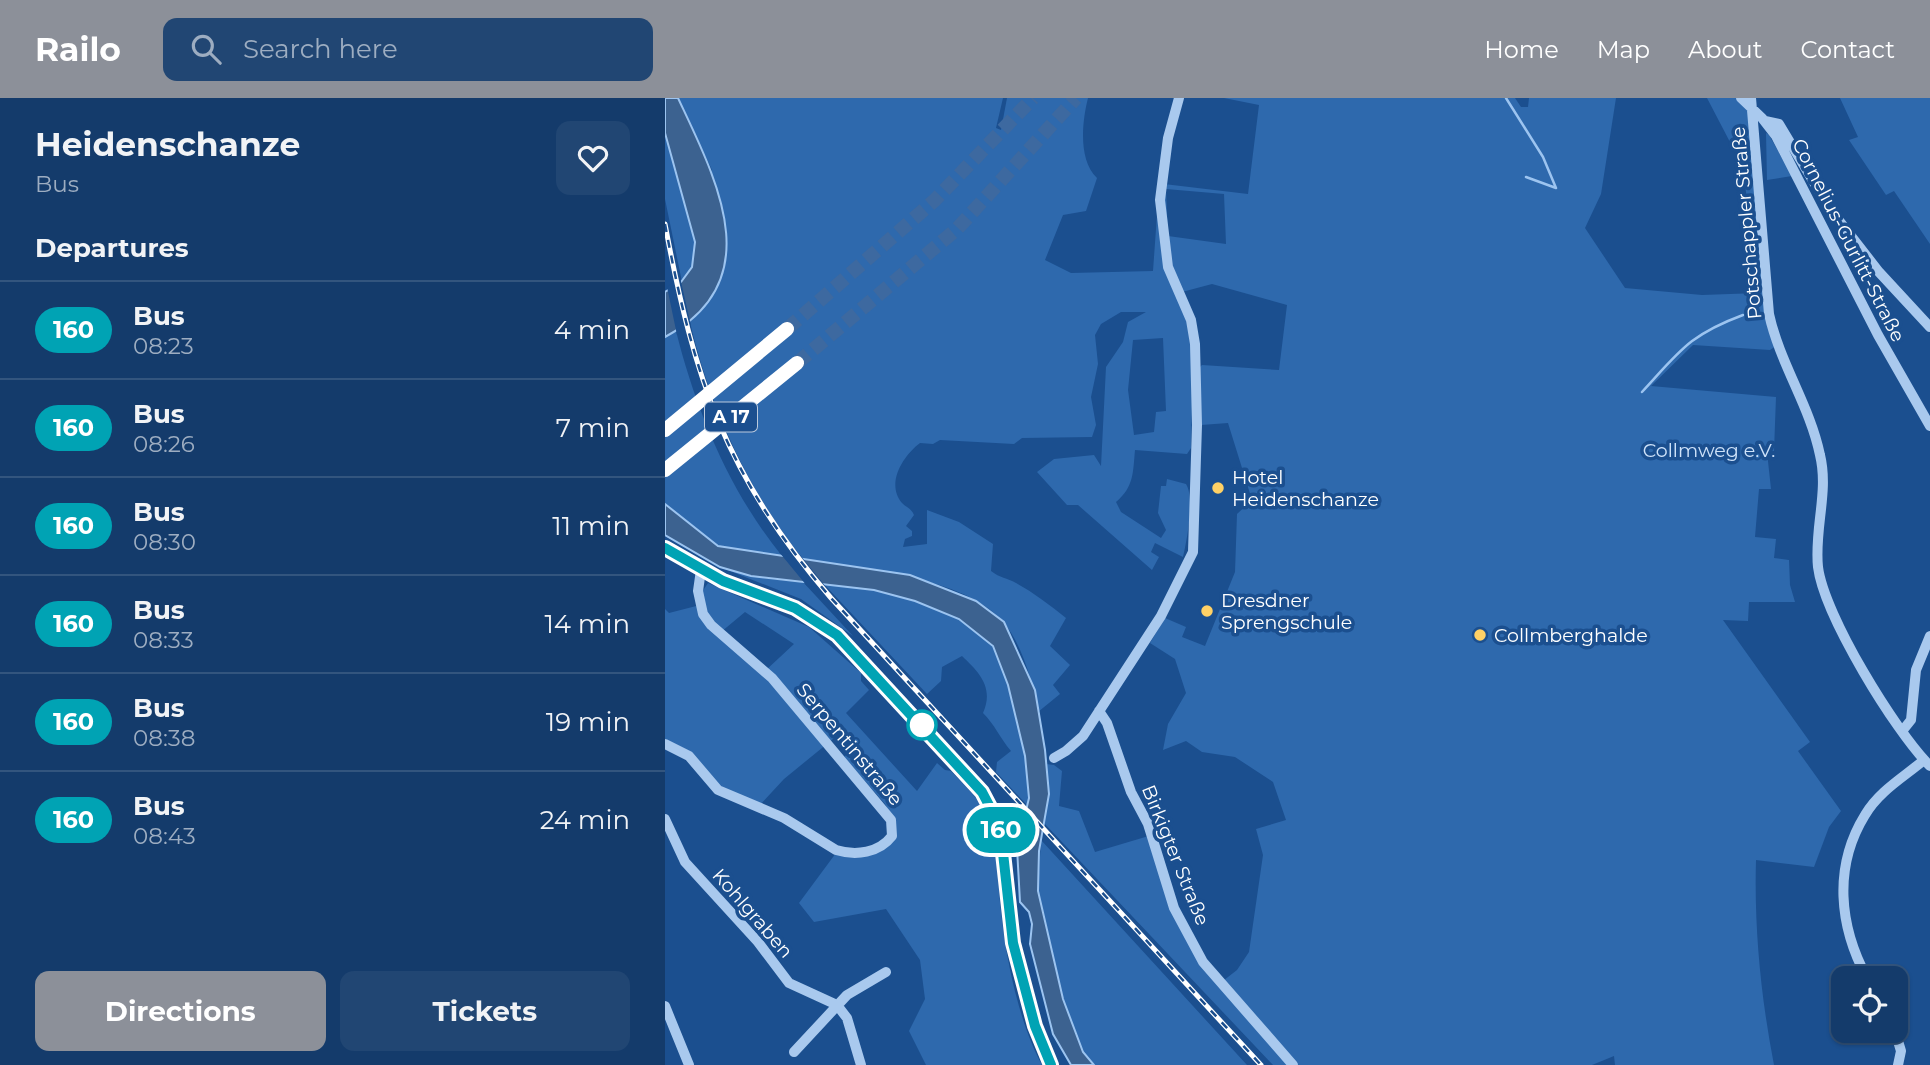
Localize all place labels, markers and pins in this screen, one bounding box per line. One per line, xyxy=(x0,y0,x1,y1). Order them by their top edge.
place label: Hotel Heidenschanze xyxy=(1232,466,1379,511)
marker: Hotel Heidenschanze xyxy=(1210,480,1226,496)
place label: Dresdner Sprengschule xyxy=(1221,589,1352,634)
marker: Dresdner Sprengschule xyxy=(1199,603,1215,619)
place label: Collmberghalde xyxy=(1494,624,1648,647)
marker: Collmberghalde xyxy=(1472,627,1488,643)
unlabelled marker xyxy=(907,710,937,740)

